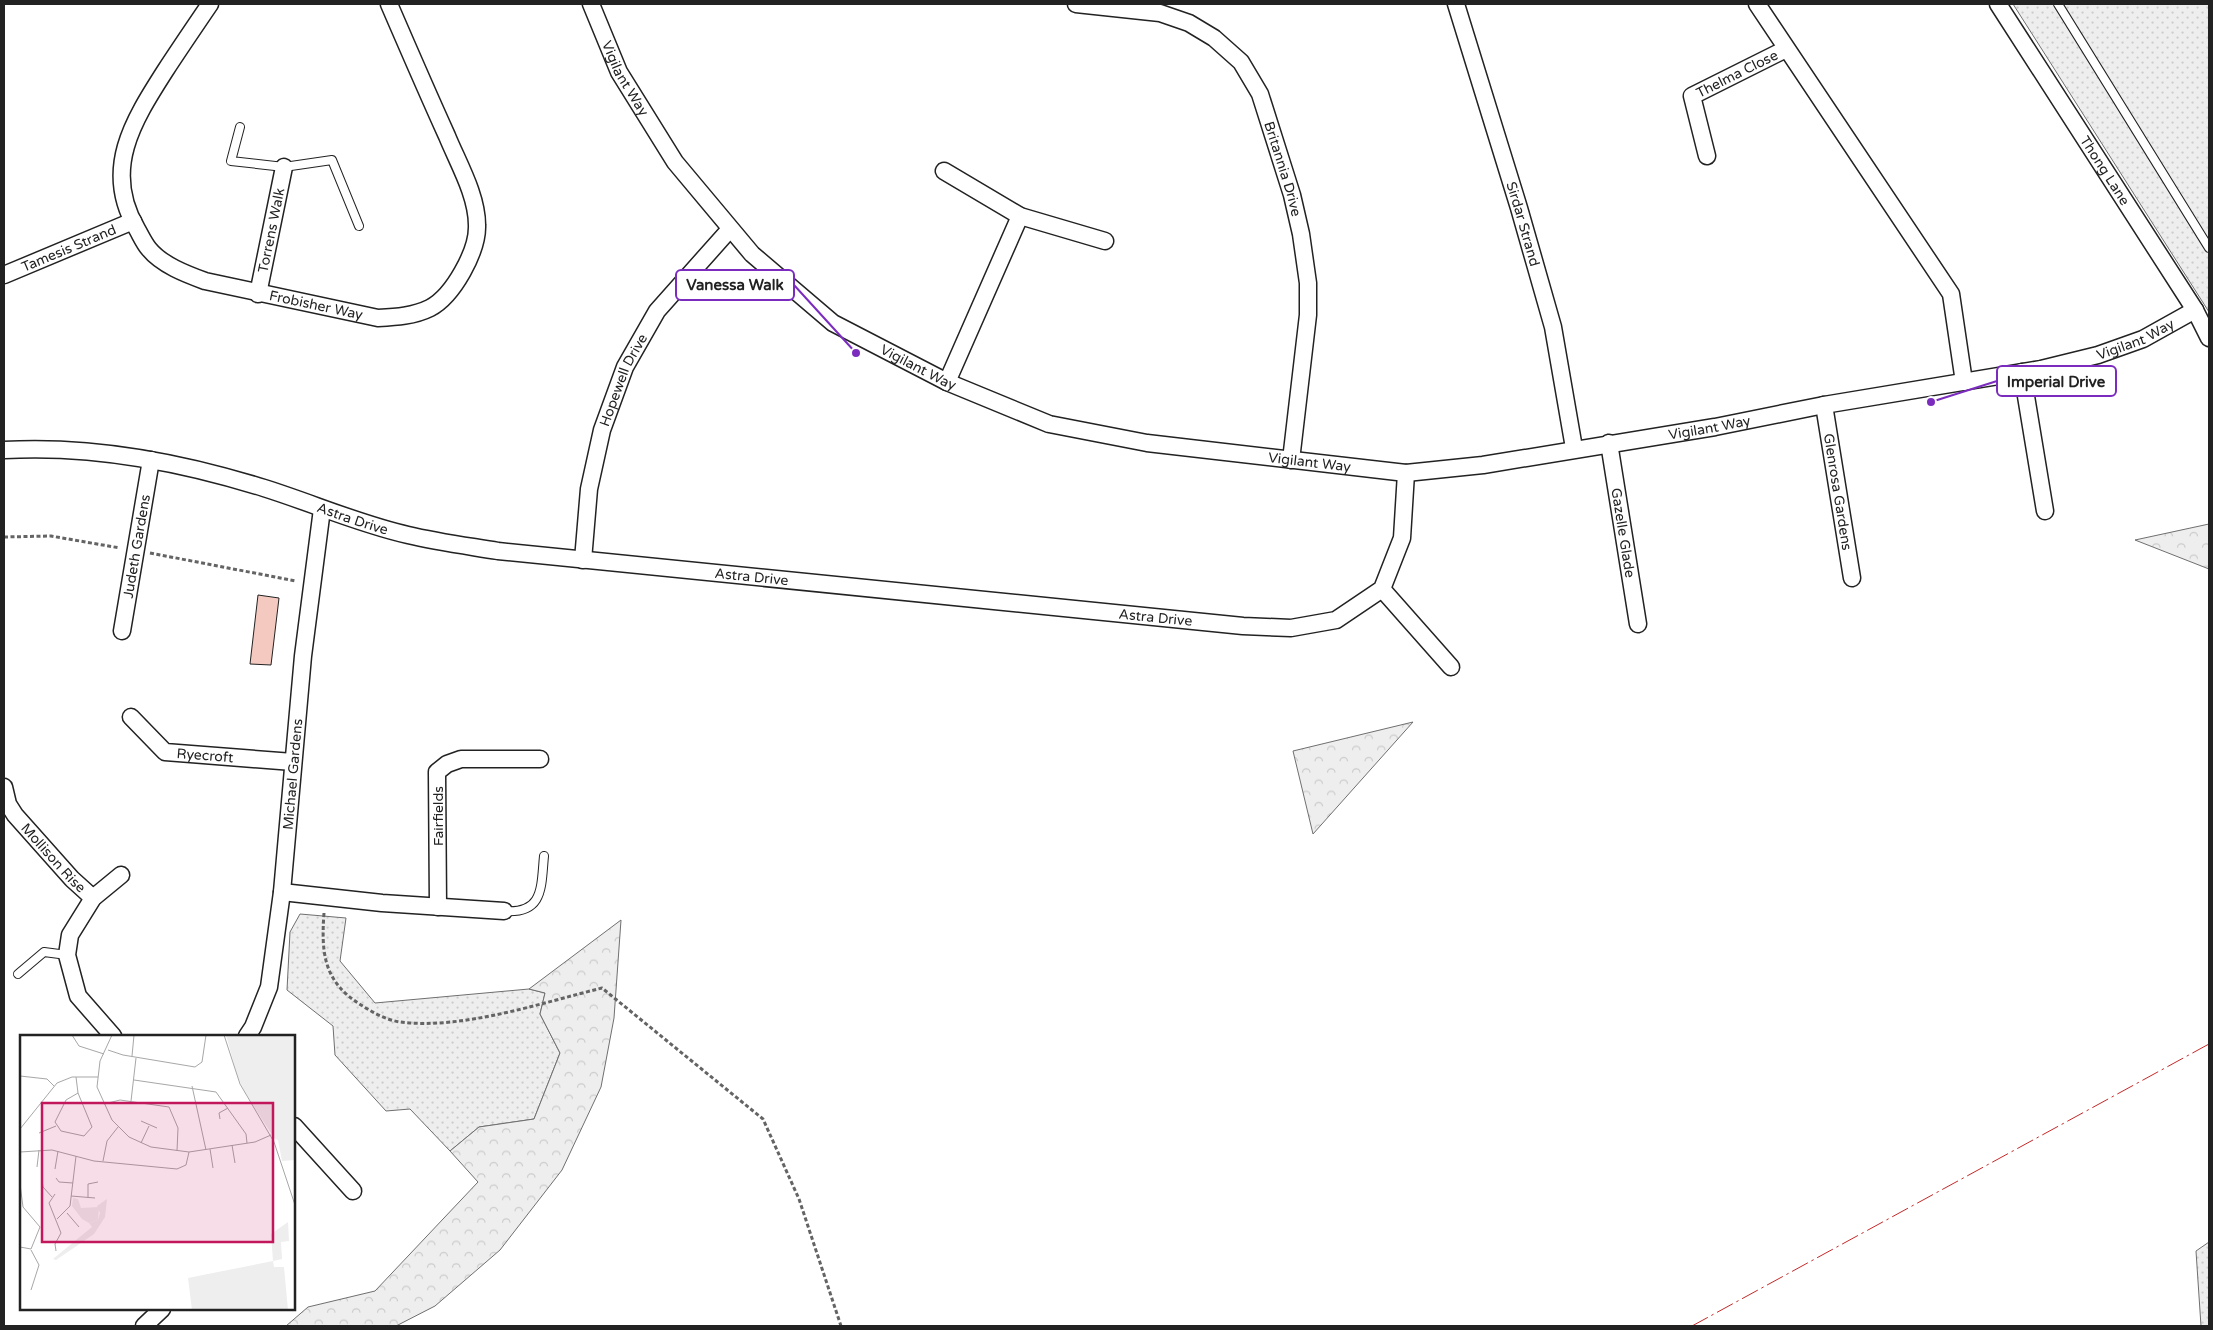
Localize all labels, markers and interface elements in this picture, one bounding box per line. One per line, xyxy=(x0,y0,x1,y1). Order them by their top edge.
street label: Vigilant Way xyxy=(599,38,653,119)
street label: Thelma Close xyxy=(1693,46,1781,101)
street label: Britannia Drive xyxy=(1261,119,1305,218)
street label: Thong Lane xyxy=(2077,133,2134,208)
street label: Sirdar Strand xyxy=(1503,180,1544,268)
street label: Torrens Walk xyxy=(254,186,288,274)
street label: Tamesis Strand xyxy=(19,221,118,275)
callout: Vanessa Walk xyxy=(676,270,794,300)
text: Vanessa Walk xyxy=(686,276,784,294)
street label: Frobisher Way xyxy=(268,286,365,323)
street label: Vigilant Way xyxy=(2094,315,2177,363)
street label: Hopewell Drive xyxy=(596,331,651,429)
street label: Vigilant Way xyxy=(878,341,959,394)
callout: Imperial Drive xyxy=(1997,366,2116,396)
text: Imperial Drive xyxy=(2007,373,2106,392)
street label: Vigilant Way xyxy=(1667,411,1752,443)
street label: Glenrosa Gardens xyxy=(1820,432,1856,552)
street label: Vigilant Way xyxy=(1267,449,1352,475)
street label: Gazelle Glade xyxy=(1608,487,1639,579)
street label: Judeth Gardens xyxy=(119,493,154,599)
street label: Astra Drive xyxy=(315,499,390,538)
street label: Astra Drive xyxy=(714,564,789,589)
street label: Astra Drive xyxy=(1118,605,1193,629)
street label: Michael Gardens xyxy=(279,718,306,831)
street label: Ryecroft xyxy=(176,744,235,766)
street label: Fairfields xyxy=(430,786,447,846)
street label: Mollison Rise xyxy=(18,819,89,896)
inset map xyxy=(20,1035,295,1310)

